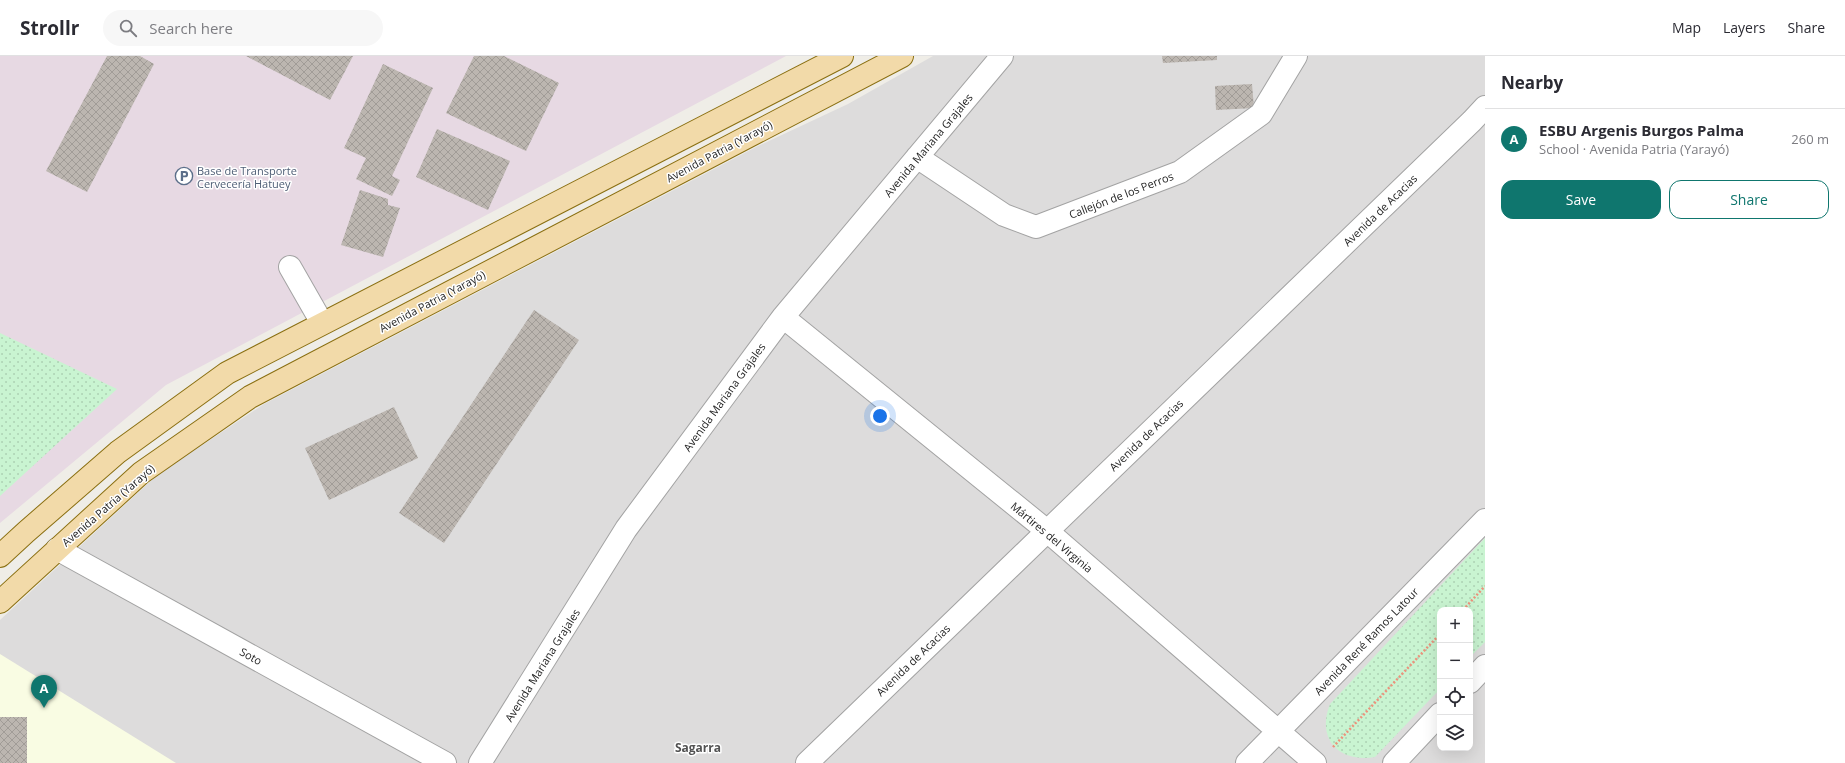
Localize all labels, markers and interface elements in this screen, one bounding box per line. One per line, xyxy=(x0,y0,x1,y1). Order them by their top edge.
search box xyxy=(103,10,383,46)
text: Strollr xyxy=(20,15,79,41)
icon: search xyxy=(117,17,139,39)
text: Search here xyxy=(149,18,233,38)
text: Map xyxy=(1672,18,1701,37)
text: Layers xyxy=(1723,18,1765,37)
text: Share xyxy=(1787,18,1825,37)
text: Nearby xyxy=(1501,71,1563,94)
street label: Avenida Mariana Grajales xyxy=(880,90,976,200)
street label: Avenida Patria (Yarayó) xyxy=(663,117,775,185)
text: ESBU Argenis Burgos Palma xyxy=(1539,120,1744,140)
text: A xyxy=(1510,130,1518,148)
text: 260 m xyxy=(1791,130,1829,148)
text: School · Avenida Patria (Yarayó) xyxy=(1539,140,1729,158)
place label: Base de Transporte Cervecería Hatuey xyxy=(197,163,297,191)
parking icon: Base de Transporte Cervecería Hatuey xyxy=(174,166,194,186)
street label: Callejón de los Perros xyxy=(1067,168,1175,222)
street label: Avenida de Acacias xyxy=(1340,171,1420,249)
button: Save xyxy=(1501,180,1661,219)
button: Share xyxy=(1669,180,1829,219)
street label: Avenida Patria (Yarayó) xyxy=(376,267,488,335)
street label: Avenida Mariana Grajales xyxy=(680,340,768,454)
street label: Avenida de Acacias xyxy=(1106,396,1186,474)
your location xyxy=(870,406,890,426)
street label: Avenida Patria (Yarayó) xyxy=(58,461,158,549)
street label: Mártires del Virginia xyxy=(1008,498,1096,576)
street label: Avenida René Ramos Latour xyxy=(1311,584,1422,698)
street label: Avenida Mariana Grajales xyxy=(501,606,583,724)
map controls xyxy=(1437,607,1473,751)
button: + xyxy=(1437,607,1473,643)
street label: Avenida de Acacias xyxy=(873,621,953,699)
button: − xyxy=(1437,643,1473,679)
street label: Soto xyxy=(237,644,265,668)
pin: A xyxy=(31,675,57,708)
button: locate xyxy=(1437,679,1473,715)
button: layers xyxy=(1437,715,1473,751)
district label: Sagarra xyxy=(675,739,721,756)

